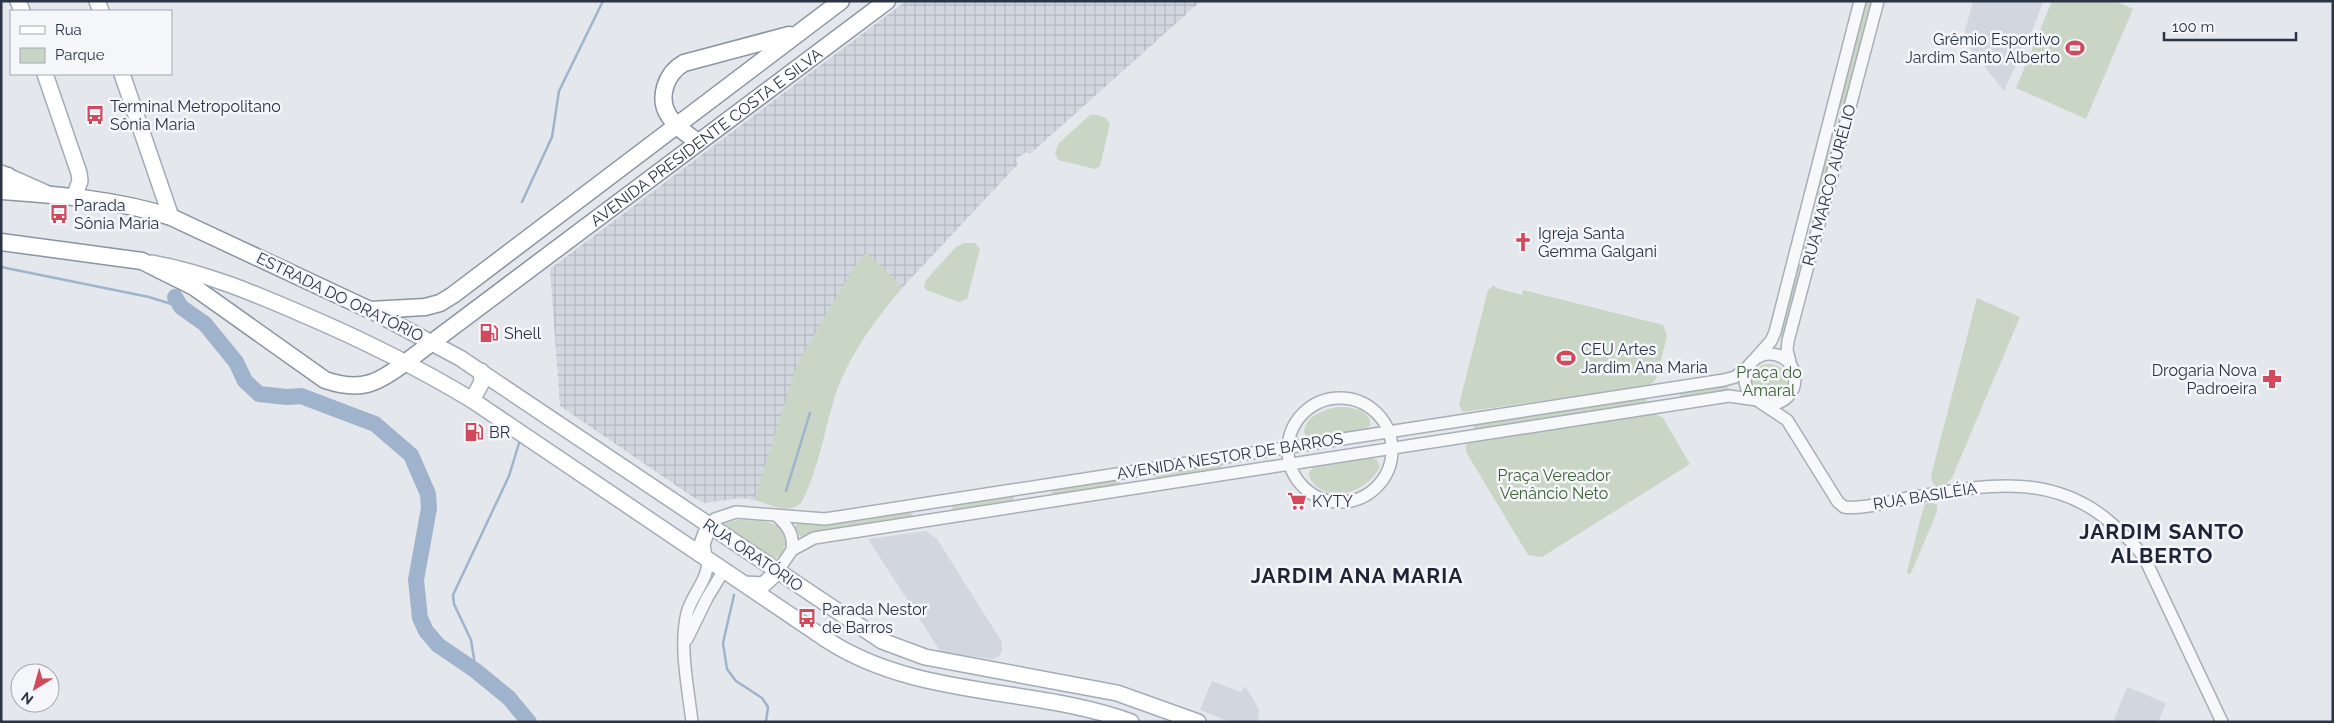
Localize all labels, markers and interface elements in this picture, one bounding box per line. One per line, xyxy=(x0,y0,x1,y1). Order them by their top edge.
legend xyxy=(10,10,172,75)
scale bar xyxy=(2164,10,2296,42)
text: 100 m xyxy=(2172,18,2214,36)
text: Rua xyxy=(55,21,82,39)
place label: Grêmio Esportivo Jardim Santo Alberto xyxy=(1905,30,2060,67)
sports icon: Grêmio Esportivo Jardim Santo Alberto xyxy=(2064,37,2086,59)
street label: AVENIDA PRESIDENTE COSTA E SILVA xyxy=(586,44,826,230)
text: Parque xyxy=(55,46,105,64)
place label: Terminal Metropolitano Sônia Maria xyxy=(110,97,281,134)
street label: RUA MARCO AURÉLIO xyxy=(1797,102,1860,268)
bus stop icon: Terminal Metropolitano Sônia Maria xyxy=(84,104,106,126)
place label: Parada Sônia Maria xyxy=(74,196,159,233)
bus stop icon: Parada Sônia Maria xyxy=(48,203,70,225)
place label: Igreja Santa Gemma Galgani xyxy=(1538,224,1657,261)
church icon: Igreja Santa Gemma Galgani xyxy=(1512,231,1534,253)
street label: ESTRADA DO ORATÓRIO xyxy=(253,247,427,346)
fuel station icon: Shell xyxy=(478,322,500,344)
place label: Shell xyxy=(504,324,542,343)
place label: CEU Artes Jardim Ana Maria xyxy=(1581,340,1708,377)
sports icon: CEU Artes Jardim Ana Maria xyxy=(1555,347,1577,369)
place label: Drogaria Nova Padroeira xyxy=(2152,361,2257,398)
park label: Praça do Amaral xyxy=(1736,363,1802,400)
pharmacy icon: Drogaria Nova Padroeira xyxy=(2261,368,2283,390)
fuel station icon: BR xyxy=(463,421,485,443)
place label: BR xyxy=(489,423,510,442)
street label: AVENIDA NESTOR DE BARROS xyxy=(1115,429,1345,483)
park label: Praça Vereador Venâncio Neto xyxy=(1497,466,1611,503)
street label: RUA BASILÉIA xyxy=(1871,477,1979,514)
supermarket icon: KYTY xyxy=(1286,490,1308,512)
place label: KYTY xyxy=(1312,492,1353,511)
street label: RUA ORATÓRIO xyxy=(699,514,807,595)
district label: JARDIM SANTO ALBERTO xyxy=(2079,519,2245,568)
district label: JARDIM ANA MARIA xyxy=(1251,563,1463,588)
place label: Parada Nestor de Barros xyxy=(822,600,928,637)
bus stop icon: Parada Nestor de Barros xyxy=(796,607,818,629)
north arrow xyxy=(10,663,60,713)
text: N xyxy=(18,689,36,708)

